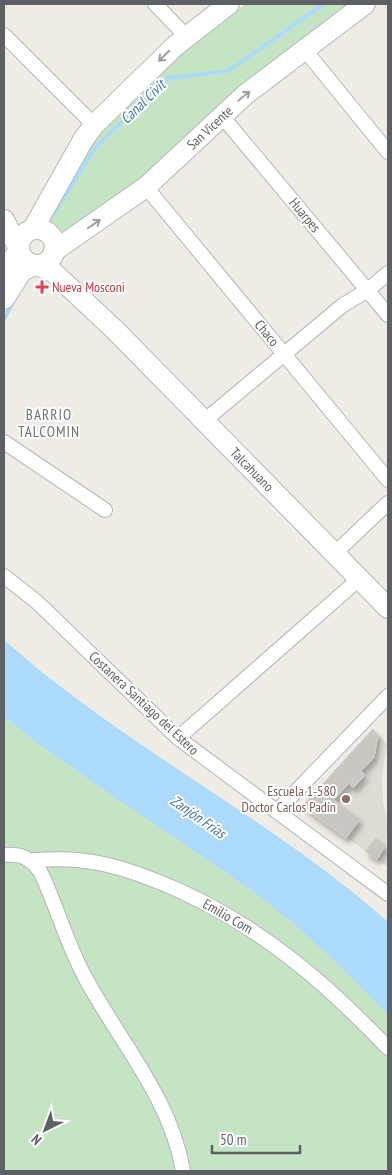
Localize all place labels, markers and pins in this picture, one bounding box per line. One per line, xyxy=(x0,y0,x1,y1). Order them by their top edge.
place label: Nueva Mosconi xyxy=(52,278,125,296)
marker: Nueva Mosconi xyxy=(36,281,48,293)
place label: Escuela 1-580 Doctor Carlos Padín xyxy=(242,782,336,816)
marker: Escuela 1-580 Doctor Carlos Padín xyxy=(340,793,352,805)

